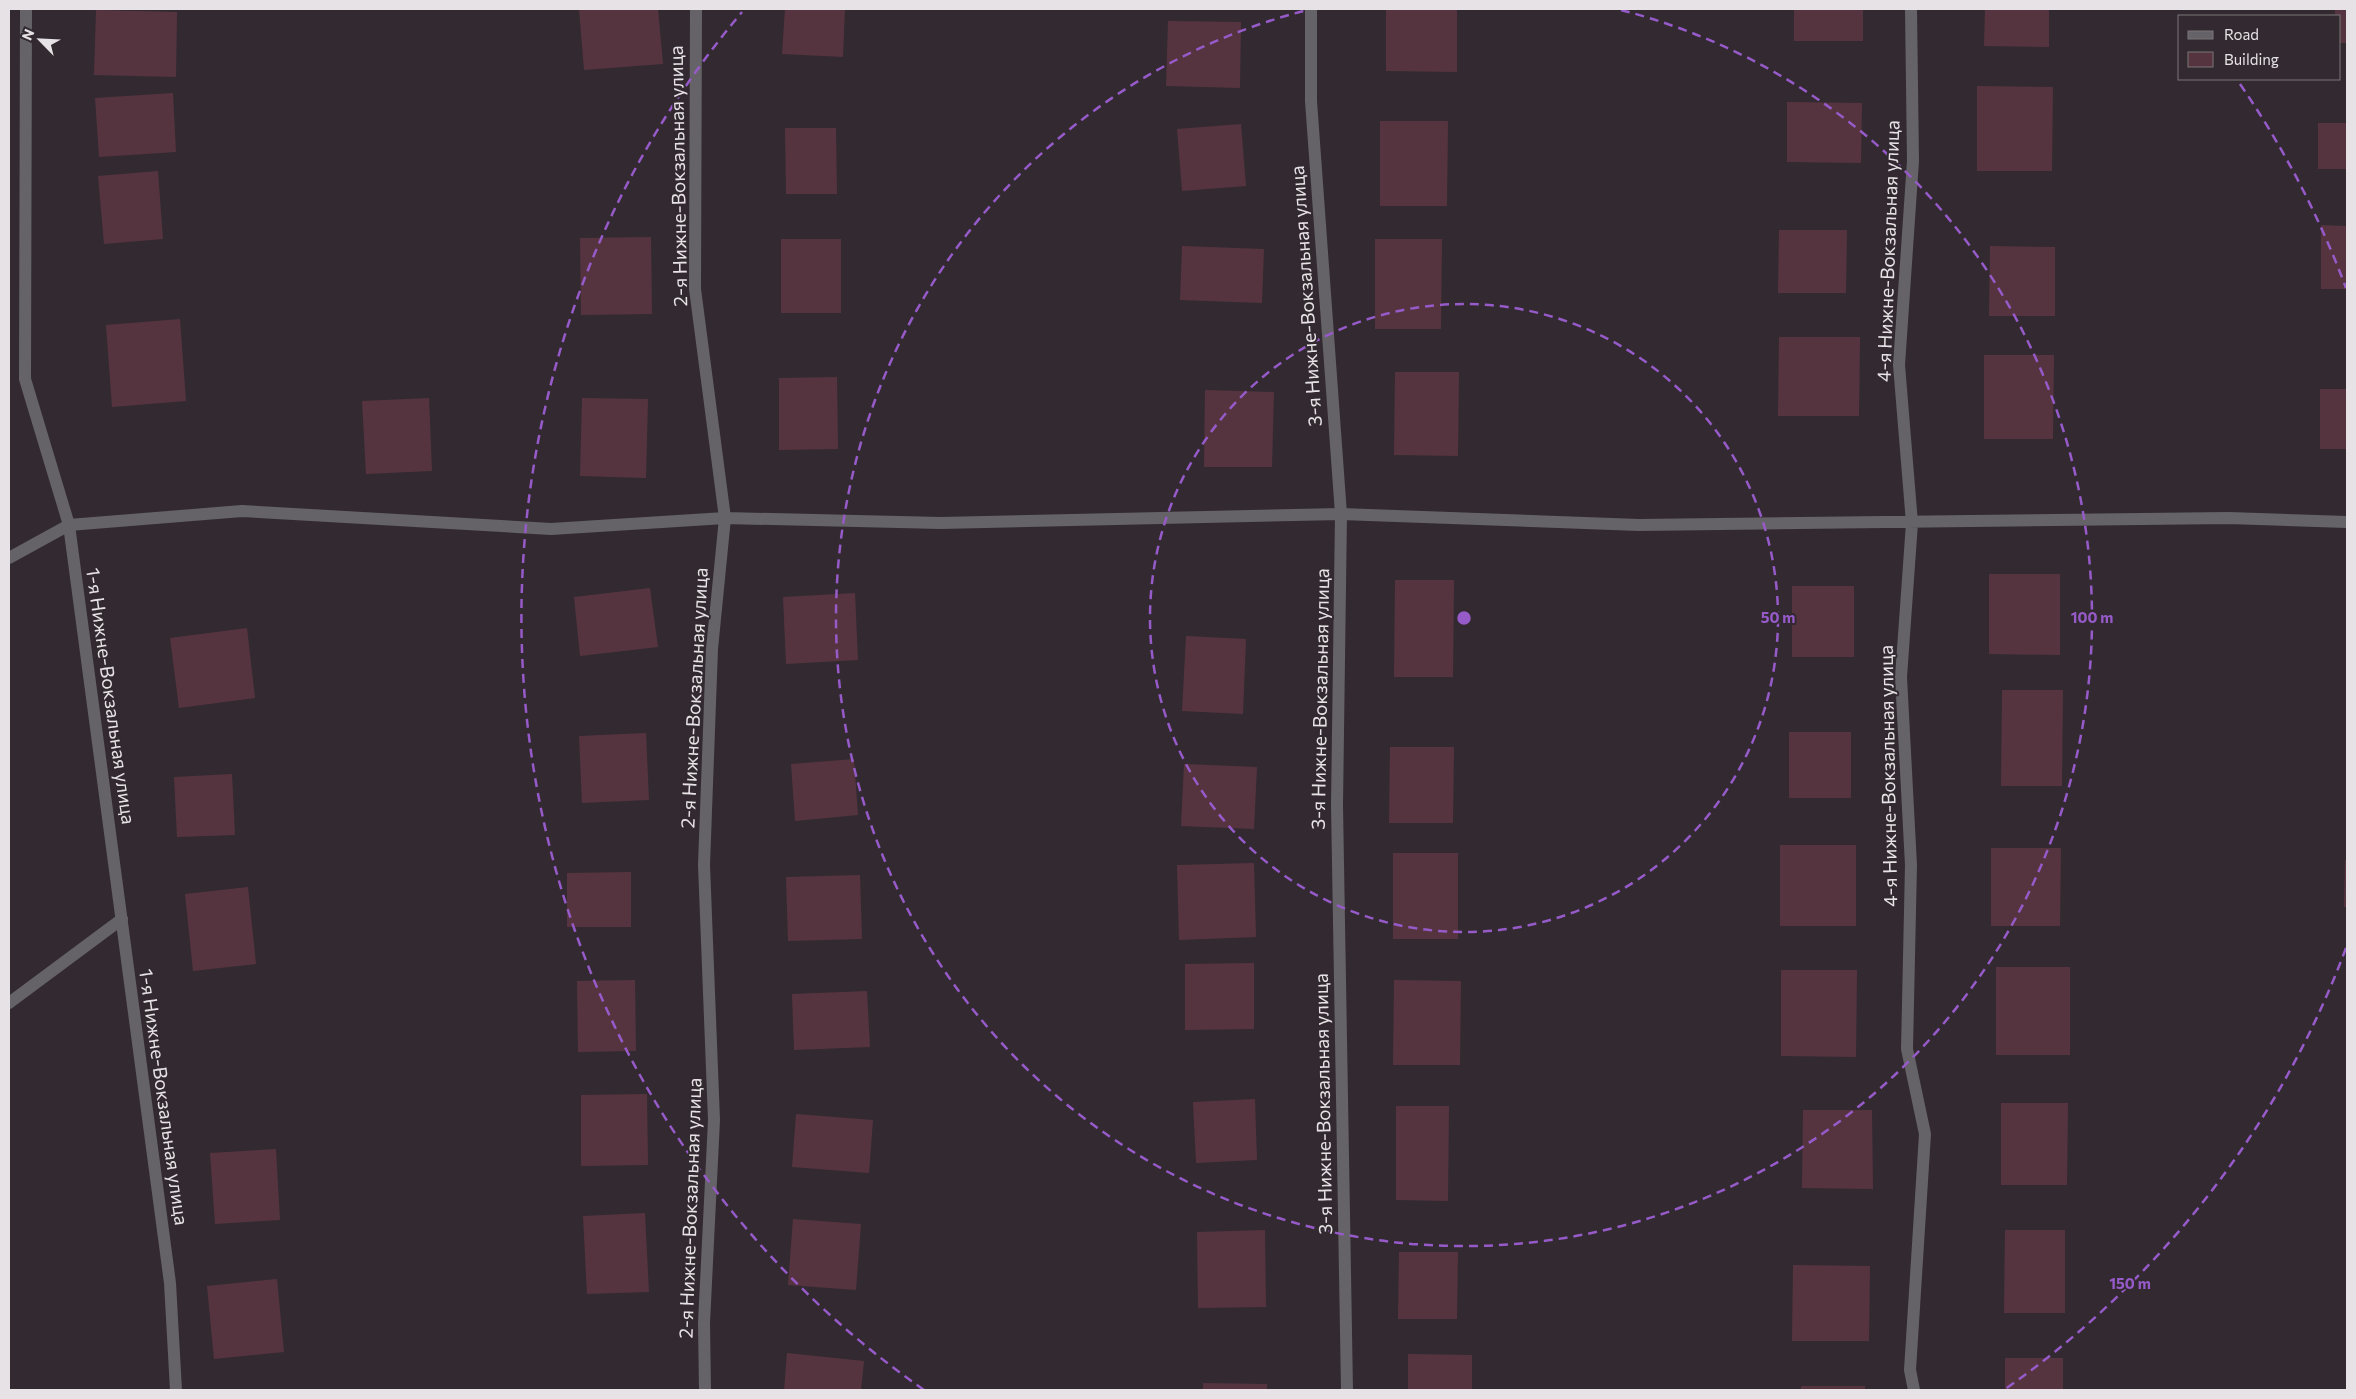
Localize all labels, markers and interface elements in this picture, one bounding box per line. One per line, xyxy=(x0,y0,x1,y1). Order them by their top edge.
north arrow xyxy=(15,15,65,65)
legend xyxy=(2178,15,2341,80)
text: Road xyxy=(2224,25,2259,43)
text: N xyxy=(18,26,38,43)
street label: 2-я Нижне-Вокзальная улица xyxy=(664,45,691,307)
text: Building xyxy=(2224,50,2279,68)
street label: 4-я Нижне-Вокзальная улица xyxy=(1871,120,1904,382)
street label: 3-я Нижне-Вокзальная улица xyxy=(1285,165,1326,427)
street label: 1-я Нижне-Вокзальная улица xyxy=(82,566,141,826)
street label: 2-я Нижне-Вокзальная улица xyxy=(675,567,712,829)
street label: 3-я Нижне-Вокзальная улица xyxy=(1306,568,1333,830)
text: 50 m xyxy=(1761,608,1795,626)
text: 100 m xyxy=(2071,608,2113,626)
centre of rings xyxy=(1455,609,1473,627)
street label: 4-я Нижне-Вокзальная улица xyxy=(1874,645,1901,907)
street label: 1-я Нижне-Вокзальная улица xyxy=(135,967,194,1227)
street label: 3-я Нижне-Вокзальная улица xyxy=(1309,973,1336,1235)
street label: 2-я Нижне-Вокзальная улица xyxy=(673,1077,706,1339)
text: 150 m xyxy=(2109,1274,2151,1292)

